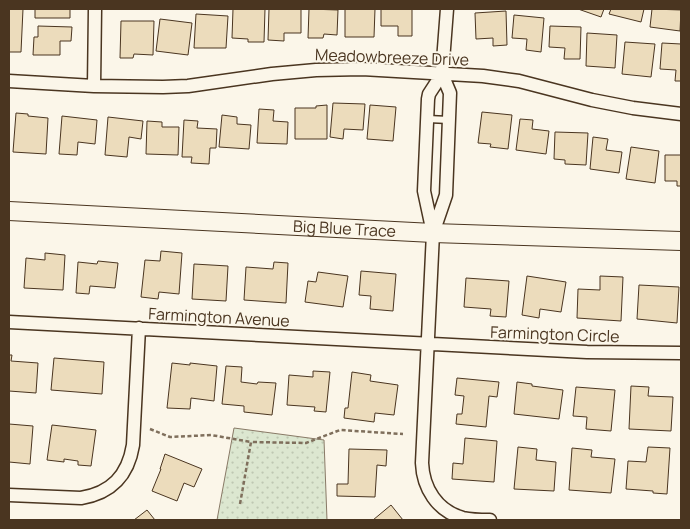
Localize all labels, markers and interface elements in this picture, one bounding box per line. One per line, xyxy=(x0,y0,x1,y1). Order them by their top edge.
street label: Meadowbreeze Drive xyxy=(315,43,469,71)
street label: Big Blue Trace xyxy=(293,215,397,242)
street label: Farmington Avenue xyxy=(148,302,290,332)
street label: Farmington Circle xyxy=(490,321,620,347)

